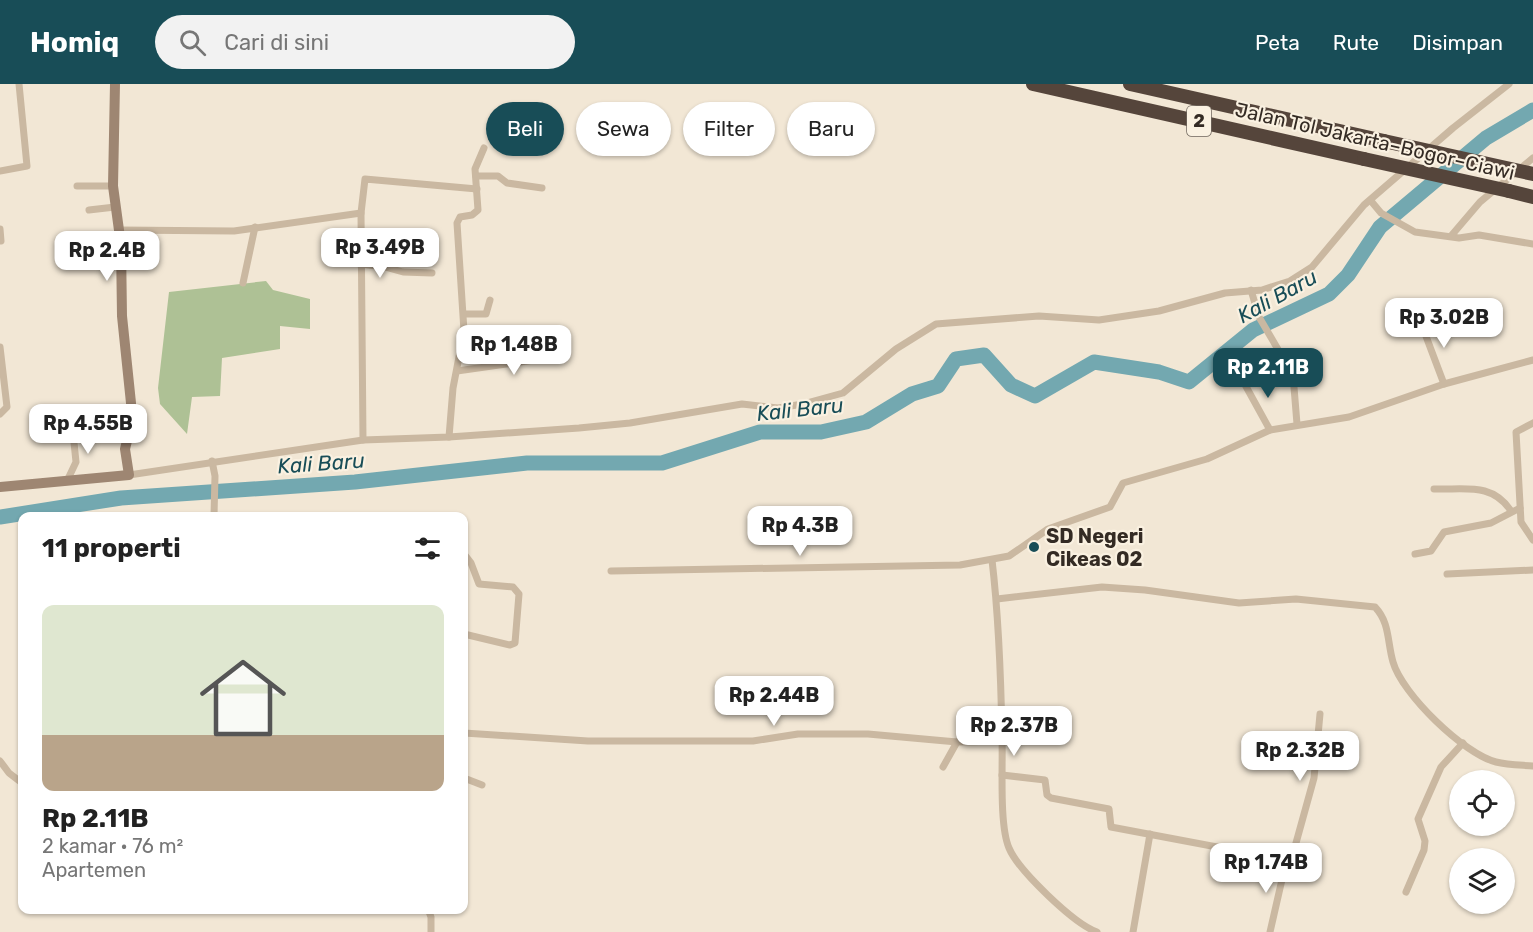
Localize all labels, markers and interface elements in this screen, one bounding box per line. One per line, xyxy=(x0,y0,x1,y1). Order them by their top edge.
search box xyxy=(155,15,575,69)
text: Homiq xyxy=(30,26,119,59)
icon: search xyxy=(176,26,209,59)
text: Cari di sini xyxy=(224,29,329,56)
text: Peta xyxy=(1255,30,1300,55)
text: Rute xyxy=(1333,30,1379,55)
text: Disimpan xyxy=(1412,30,1503,55)
street label: Jalan Tol Jakarta–Bogor–Ciawi xyxy=(1233,97,1517,185)
chip: Beli xyxy=(486,102,564,156)
chip: Sewa xyxy=(576,102,671,156)
chip: Filter xyxy=(683,102,775,156)
chip: Baru xyxy=(787,102,875,156)
road number: 2 xyxy=(1187,106,1211,136)
pin: Rp 3.49B xyxy=(318,228,442,279)
pin: Rp 2.4B xyxy=(52,231,162,282)
text: Rp 3.49B xyxy=(335,235,425,259)
text: Rp 2.4B xyxy=(69,238,145,262)
water label: Kali Baru xyxy=(1233,264,1322,328)
pin: Rp 3.02B xyxy=(1382,298,1506,349)
text: Rp 3.02B xyxy=(1399,305,1489,329)
pin: Rp 1.48B xyxy=(452,325,576,376)
text: Rp 1.48B xyxy=(470,332,558,356)
pin: Rp 2.11B xyxy=(1206,348,1330,399)
text: Rp 2.11B xyxy=(1227,355,1309,379)
water label: Kali Baru xyxy=(755,392,845,426)
pin: Rp 4.55B xyxy=(26,404,150,455)
text: Rp 4.55B xyxy=(43,411,133,435)
water label: Kali Baru xyxy=(277,447,366,479)
pin: Rp 4.3B xyxy=(745,506,855,557)
text: Rp 4.3B xyxy=(761,513,839,537)
place label: SD Negeri Cikeas 02 xyxy=(1046,524,1143,571)
icon: filters xyxy=(411,532,444,565)
text: 11 properti xyxy=(42,533,181,564)
marker: SD Negeri Cikeas 02 xyxy=(1027,540,1041,554)
icon: home xyxy=(189,644,297,752)
pin: Rp 2.44B xyxy=(712,676,836,727)
text: Rp 2.44B xyxy=(729,683,819,707)
pin: Rp 2.37B xyxy=(952,706,1076,757)
text: Rp 2.37B xyxy=(970,713,1058,737)
pin: Rp 2.32B xyxy=(1238,731,1362,782)
text: Rp 2.32B xyxy=(1255,738,1345,762)
map controls xyxy=(1449,770,1515,914)
button: locate xyxy=(1449,770,1515,836)
text: Rp 2.11B xyxy=(42,803,149,834)
text: 2 kamar · 76 m² xyxy=(42,834,183,858)
pin: Rp 1.74B xyxy=(1204,843,1328,894)
button: layers xyxy=(1449,848,1515,914)
text: Rp 1.74B xyxy=(1224,850,1308,874)
text: Apartemen xyxy=(42,858,146,882)

